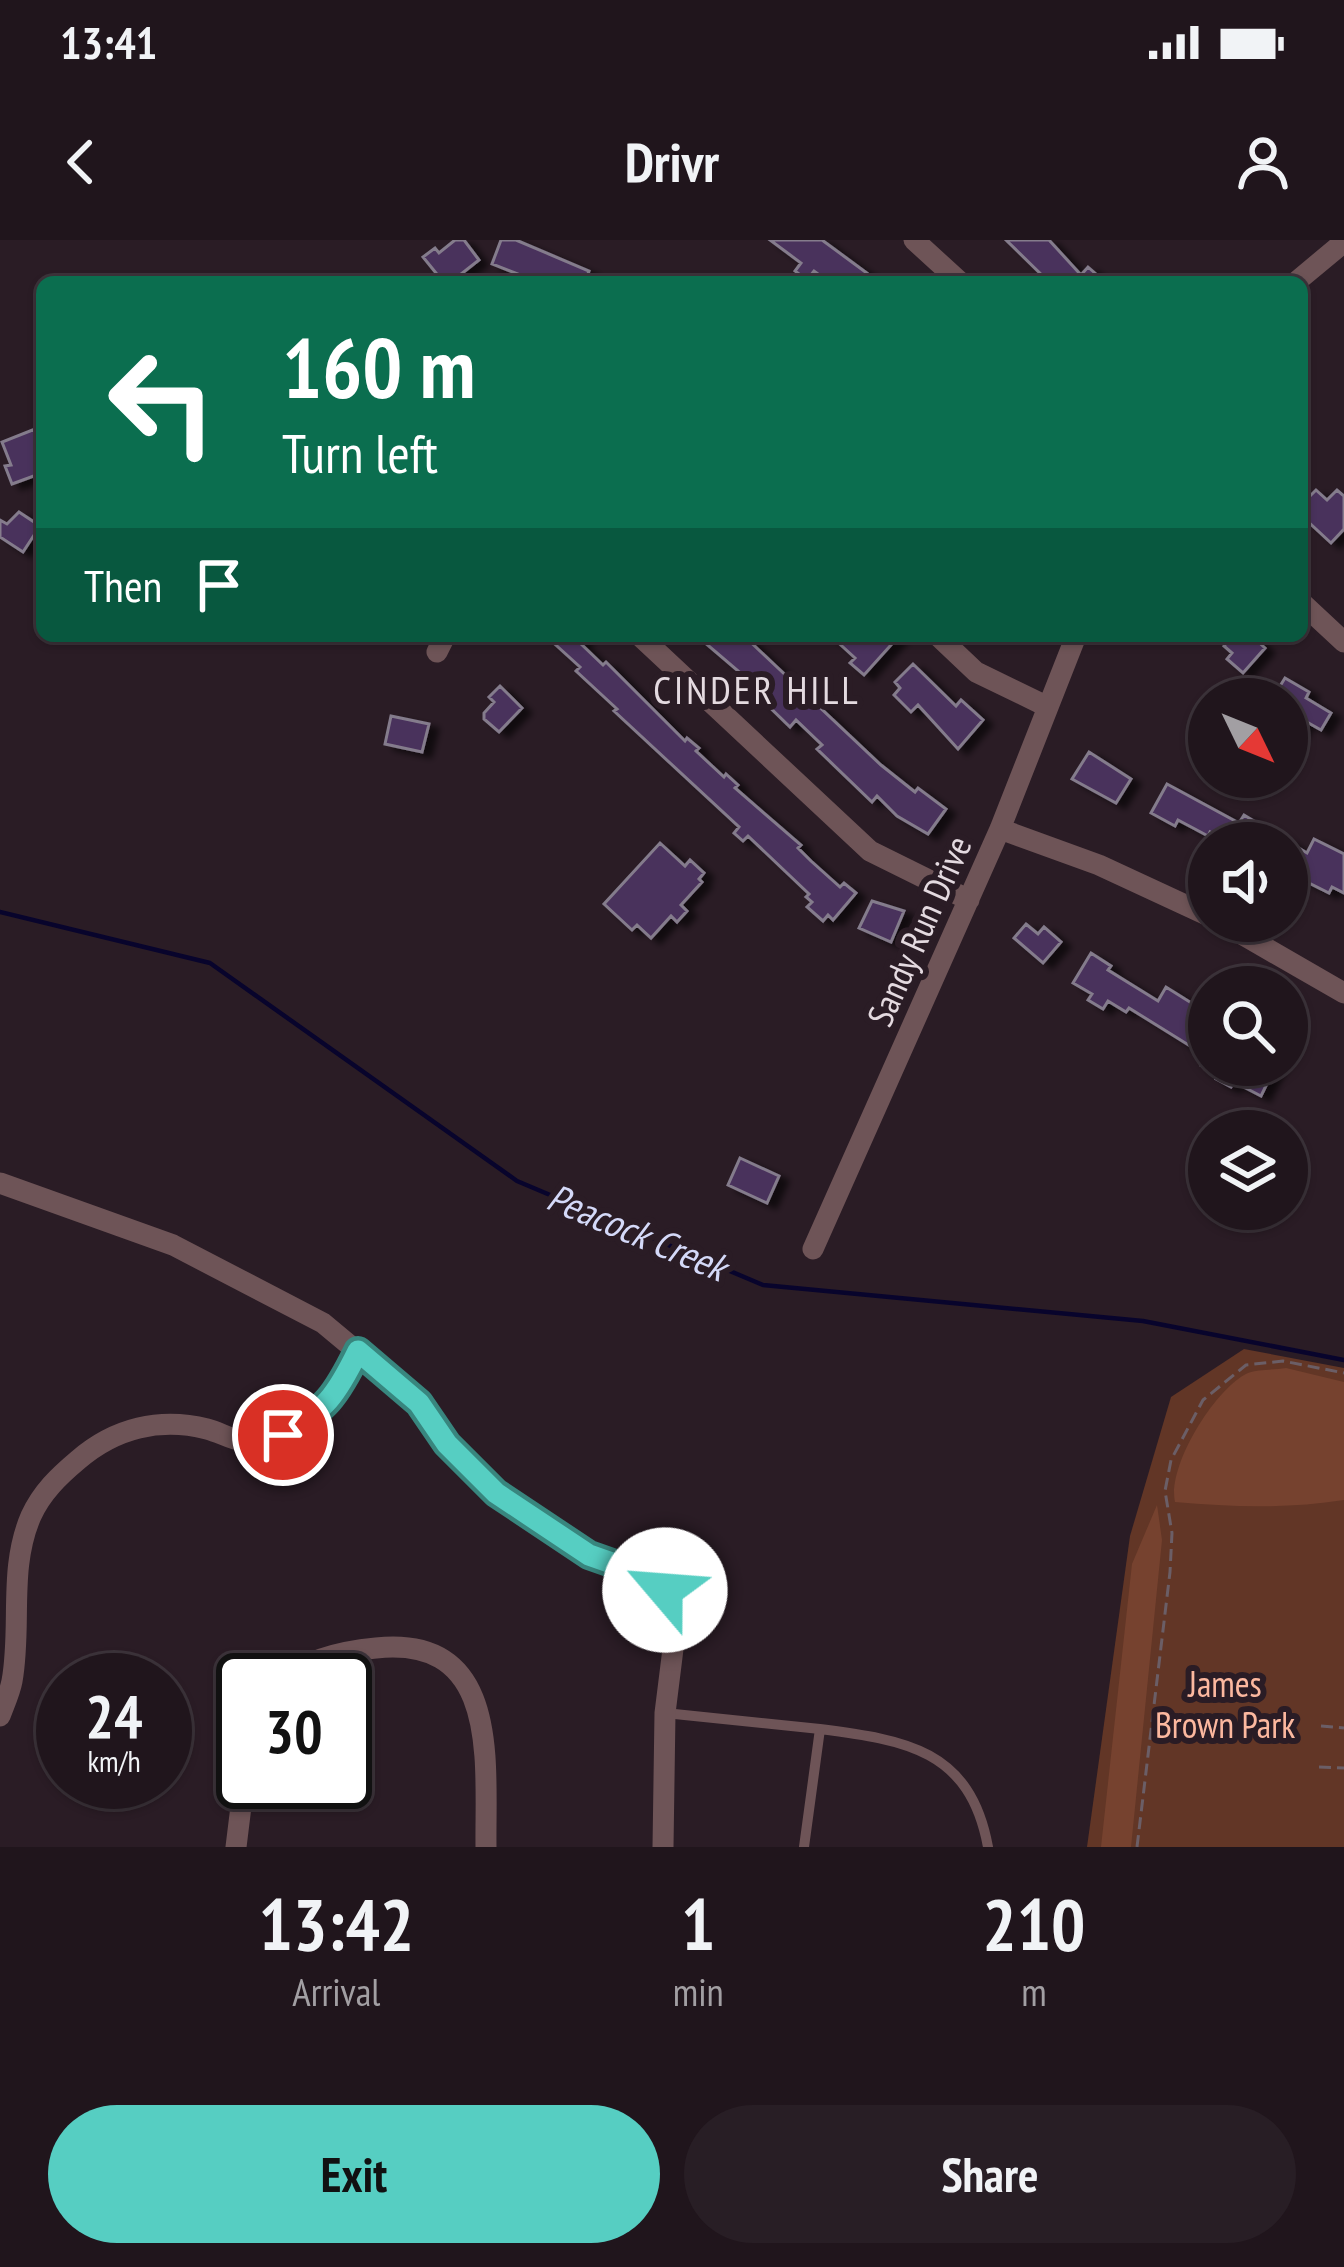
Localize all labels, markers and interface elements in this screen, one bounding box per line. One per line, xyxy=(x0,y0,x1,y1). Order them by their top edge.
text: 13:41 xyxy=(60,13,157,71)
text: Drivr xyxy=(625,127,719,197)
icon: back xyxy=(48,129,114,195)
icon: person xyxy=(1230,129,1296,195)
text: 160 m xyxy=(282,312,475,421)
icon: left xyxy=(84,324,240,480)
text: Turn left xyxy=(282,418,438,488)
icon: arrive xyxy=(186,552,252,618)
text: Then xyxy=(84,556,162,614)
district label: CINDER HILL xyxy=(653,664,861,715)
north arrow xyxy=(1188,678,1308,798)
map controls xyxy=(1188,678,1308,1230)
button: sound xyxy=(1188,822,1308,942)
street label: Sandy Run Drive xyxy=(856,828,981,1033)
button: search xyxy=(1188,966,1308,1086)
button: layers xyxy=(1188,1110,1308,1230)
water label: Peacock Creek xyxy=(540,1171,739,1294)
pin xyxy=(232,1384,334,1486)
icon: arrive xyxy=(250,1402,316,1468)
position arrow xyxy=(602,1527,728,1653)
speed limit sign: 30 xyxy=(216,1653,372,1809)
park label: James Brown Park xyxy=(1155,1660,1295,1748)
text: 24 xyxy=(85,1677,143,1755)
text: km/h xyxy=(87,1741,141,1780)
text: 13:42 xyxy=(259,1877,414,1970)
text: 1 xyxy=(681,1877,715,1970)
text: 210 xyxy=(982,1877,1085,1970)
text: Arrival xyxy=(292,1966,380,2017)
text: min xyxy=(673,1966,724,2017)
text: m xyxy=(1021,1966,1047,2017)
button: Exit xyxy=(48,2105,660,2243)
button: Share xyxy=(684,2105,1296,2243)

